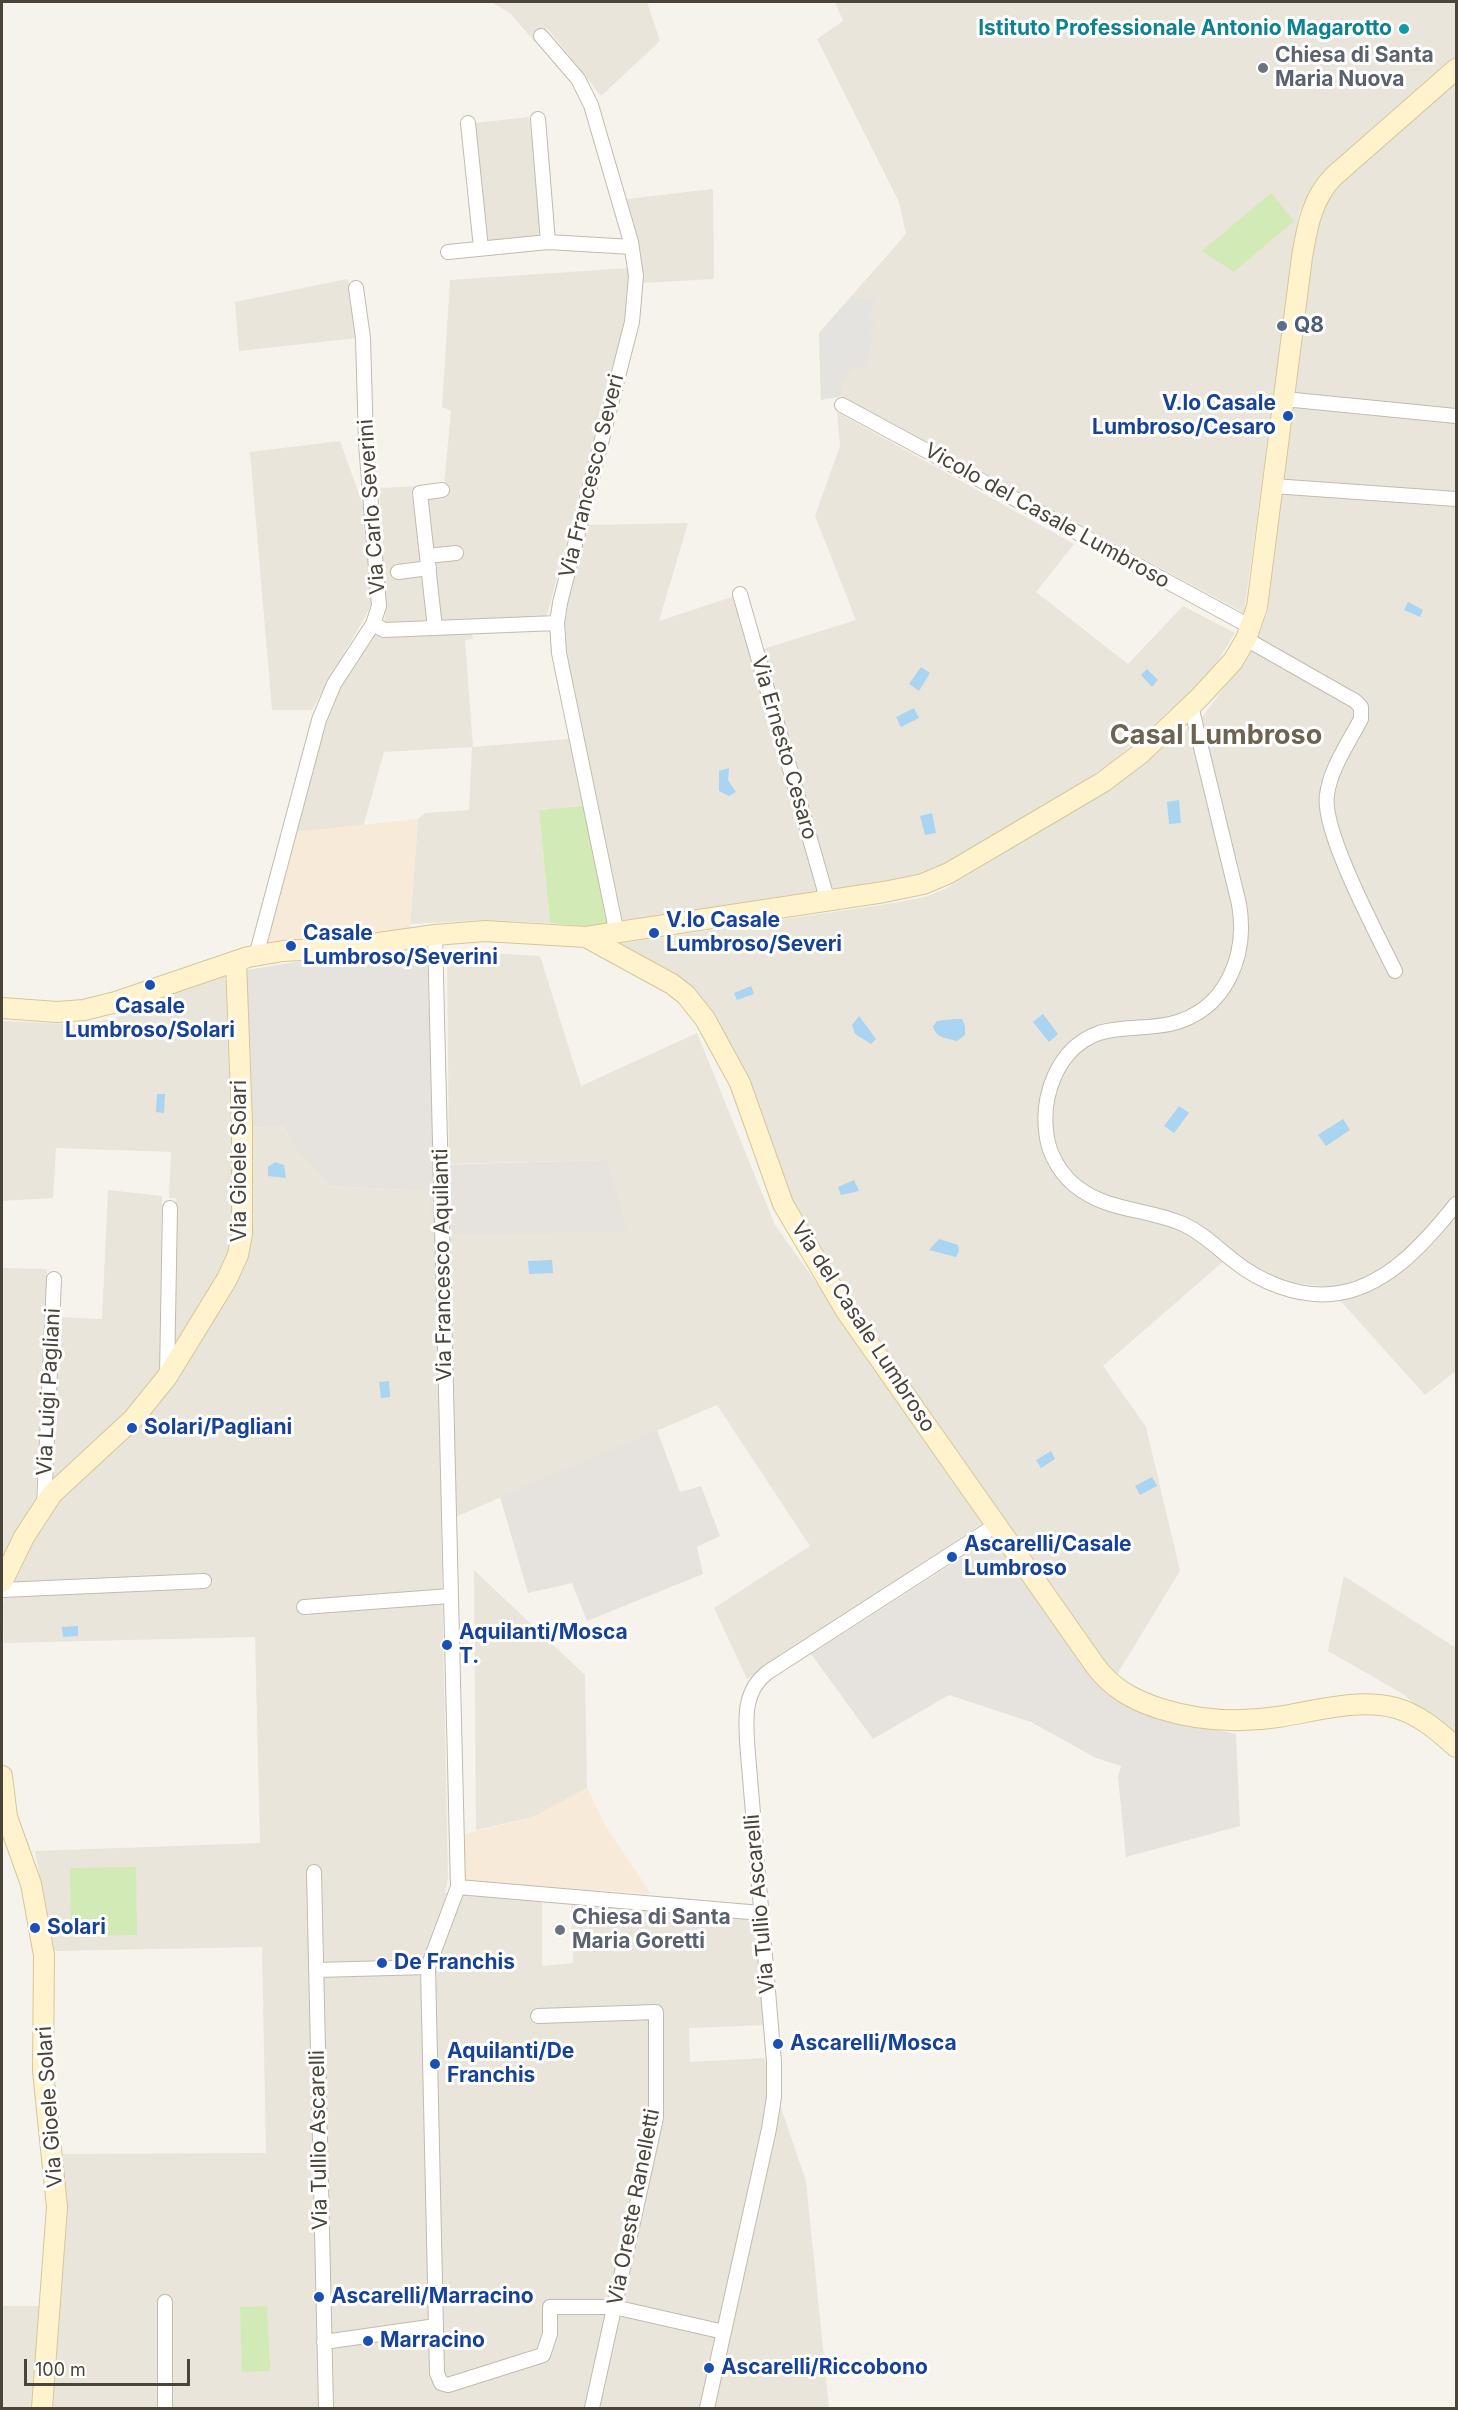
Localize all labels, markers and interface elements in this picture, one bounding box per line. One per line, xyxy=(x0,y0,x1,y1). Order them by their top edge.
place label: Istituto Professionale Antonio Magarotto xyxy=(978,16,1392,42)
marker: Istituto Professionale Antonio Magarotto xyxy=(1397,22,1411,36)
place label: Chiesa di Santa Maria Nuova xyxy=(1275,43,1434,93)
marker: Chiesa di Santa Maria Nuova xyxy=(1256,61,1270,75)
place label: Q8 xyxy=(1294,313,1324,339)
marker: Q8 xyxy=(1275,319,1289,333)
street label: Via Francesco Severi xyxy=(554,371,630,581)
place label: V.lo Casale Lumbroso/Cesaro xyxy=(1092,391,1276,441)
marker: V.lo Casale Lumbroso/Cesaro xyxy=(1281,409,1295,423)
street label: Via Carlo Severini xyxy=(353,418,391,596)
street label: Vicolo del Casale Lumbroso xyxy=(920,438,1174,594)
street label: Via Ernesto Cesaro xyxy=(746,653,822,843)
district label: Casal Lumbroso xyxy=(1110,720,1322,752)
place label: V.lo Casale Lumbroso/Severi xyxy=(666,908,842,958)
place label: Casale Lumbroso/Severini xyxy=(303,921,498,971)
marker: V.lo Casale Lumbroso/Severi xyxy=(647,926,661,940)
marker: Casale Lumbroso/Severini xyxy=(284,939,298,953)
marker: Casale Lumbroso/Solari xyxy=(143,978,157,992)
place label: Casale Lumbroso/Solari xyxy=(65,994,235,1044)
street label: Via Gioele Solari xyxy=(227,1080,253,1242)
street label: Via Francesco Aquilanti xyxy=(428,1148,458,1382)
street label: Via del Casale Lumbroso xyxy=(785,1217,941,1437)
street label: Via Luigi Pagliani xyxy=(32,1307,66,1477)
place label: Solari/Pagliani xyxy=(144,1415,292,1441)
marker: Solari/Pagliani xyxy=(125,1421,139,1435)
place label: Ascarelli/Casale Lumbroso xyxy=(964,1532,1132,1582)
marker: Ascarelli/Casale Lumbroso xyxy=(945,1550,959,1564)
place label: Aquilanti/Mosca T. xyxy=(459,1620,628,1670)
marker: Aquilanti/Mosca T. xyxy=(440,1638,454,1652)
street label: Via Tullio Ascarelli xyxy=(740,1813,780,1995)
place label: Chiesa di Santa Maria Goretti xyxy=(572,1905,731,1955)
place label: Solari xyxy=(47,1915,106,1941)
marker: Solari xyxy=(28,1921,42,1935)
marker: Chiesa di Santa Maria Goretti xyxy=(553,1923,567,1937)
place label: De Franchis xyxy=(394,1950,515,1976)
marker: De Franchis xyxy=(375,1956,389,1970)
street label: Via Gioele Solari xyxy=(32,2025,68,2189)
place label: Ascarelli/Mosca xyxy=(790,2031,957,2057)
marker: Ascarelli/Mosca xyxy=(771,2037,785,2051)
place label: Aquilanti/De Franchis xyxy=(447,2039,574,2089)
street label: Via Tullio Ascarelli xyxy=(305,2050,333,2230)
marker: Aquilanti/De Franchis xyxy=(428,2057,442,2071)
street label: Via Oreste Ranelletti xyxy=(603,2107,665,2307)
place label: Ascarelli/Marracino xyxy=(331,2284,534,2310)
marker: Ascarelli/Marracino xyxy=(312,2290,326,2304)
place label: Marracino xyxy=(380,2328,485,2354)
marker: Marracino xyxy=(361,2334,375,2348)
scale bar xyxy=(27,2347,194,2385)
place label: Ascarelli/Riccobono xyxy=(721,2355,928,2381)
text: 100 m xyxy=(35,2359,86,2380)
marker: Ascarelli/Riccobono xyxy=(702,2361,716,2375)

